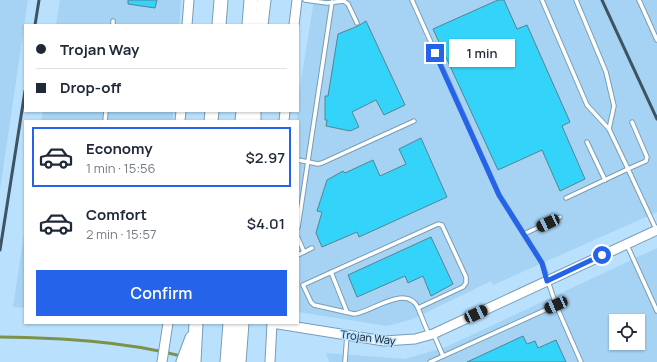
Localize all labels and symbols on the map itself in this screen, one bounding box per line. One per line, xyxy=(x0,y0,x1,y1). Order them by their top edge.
callout: 1 min xyxy=(449,39,515,67)
route end xyxy=(426,44,444,62)
car xyxy=(535,212,561,234)
route start xyxy=(593,246,611,264)
car xyxy=(543,295,569,315)
car xyxy=(463,303,489,325)
street label: Trojan Way xyxy=(340,326,397,348)

